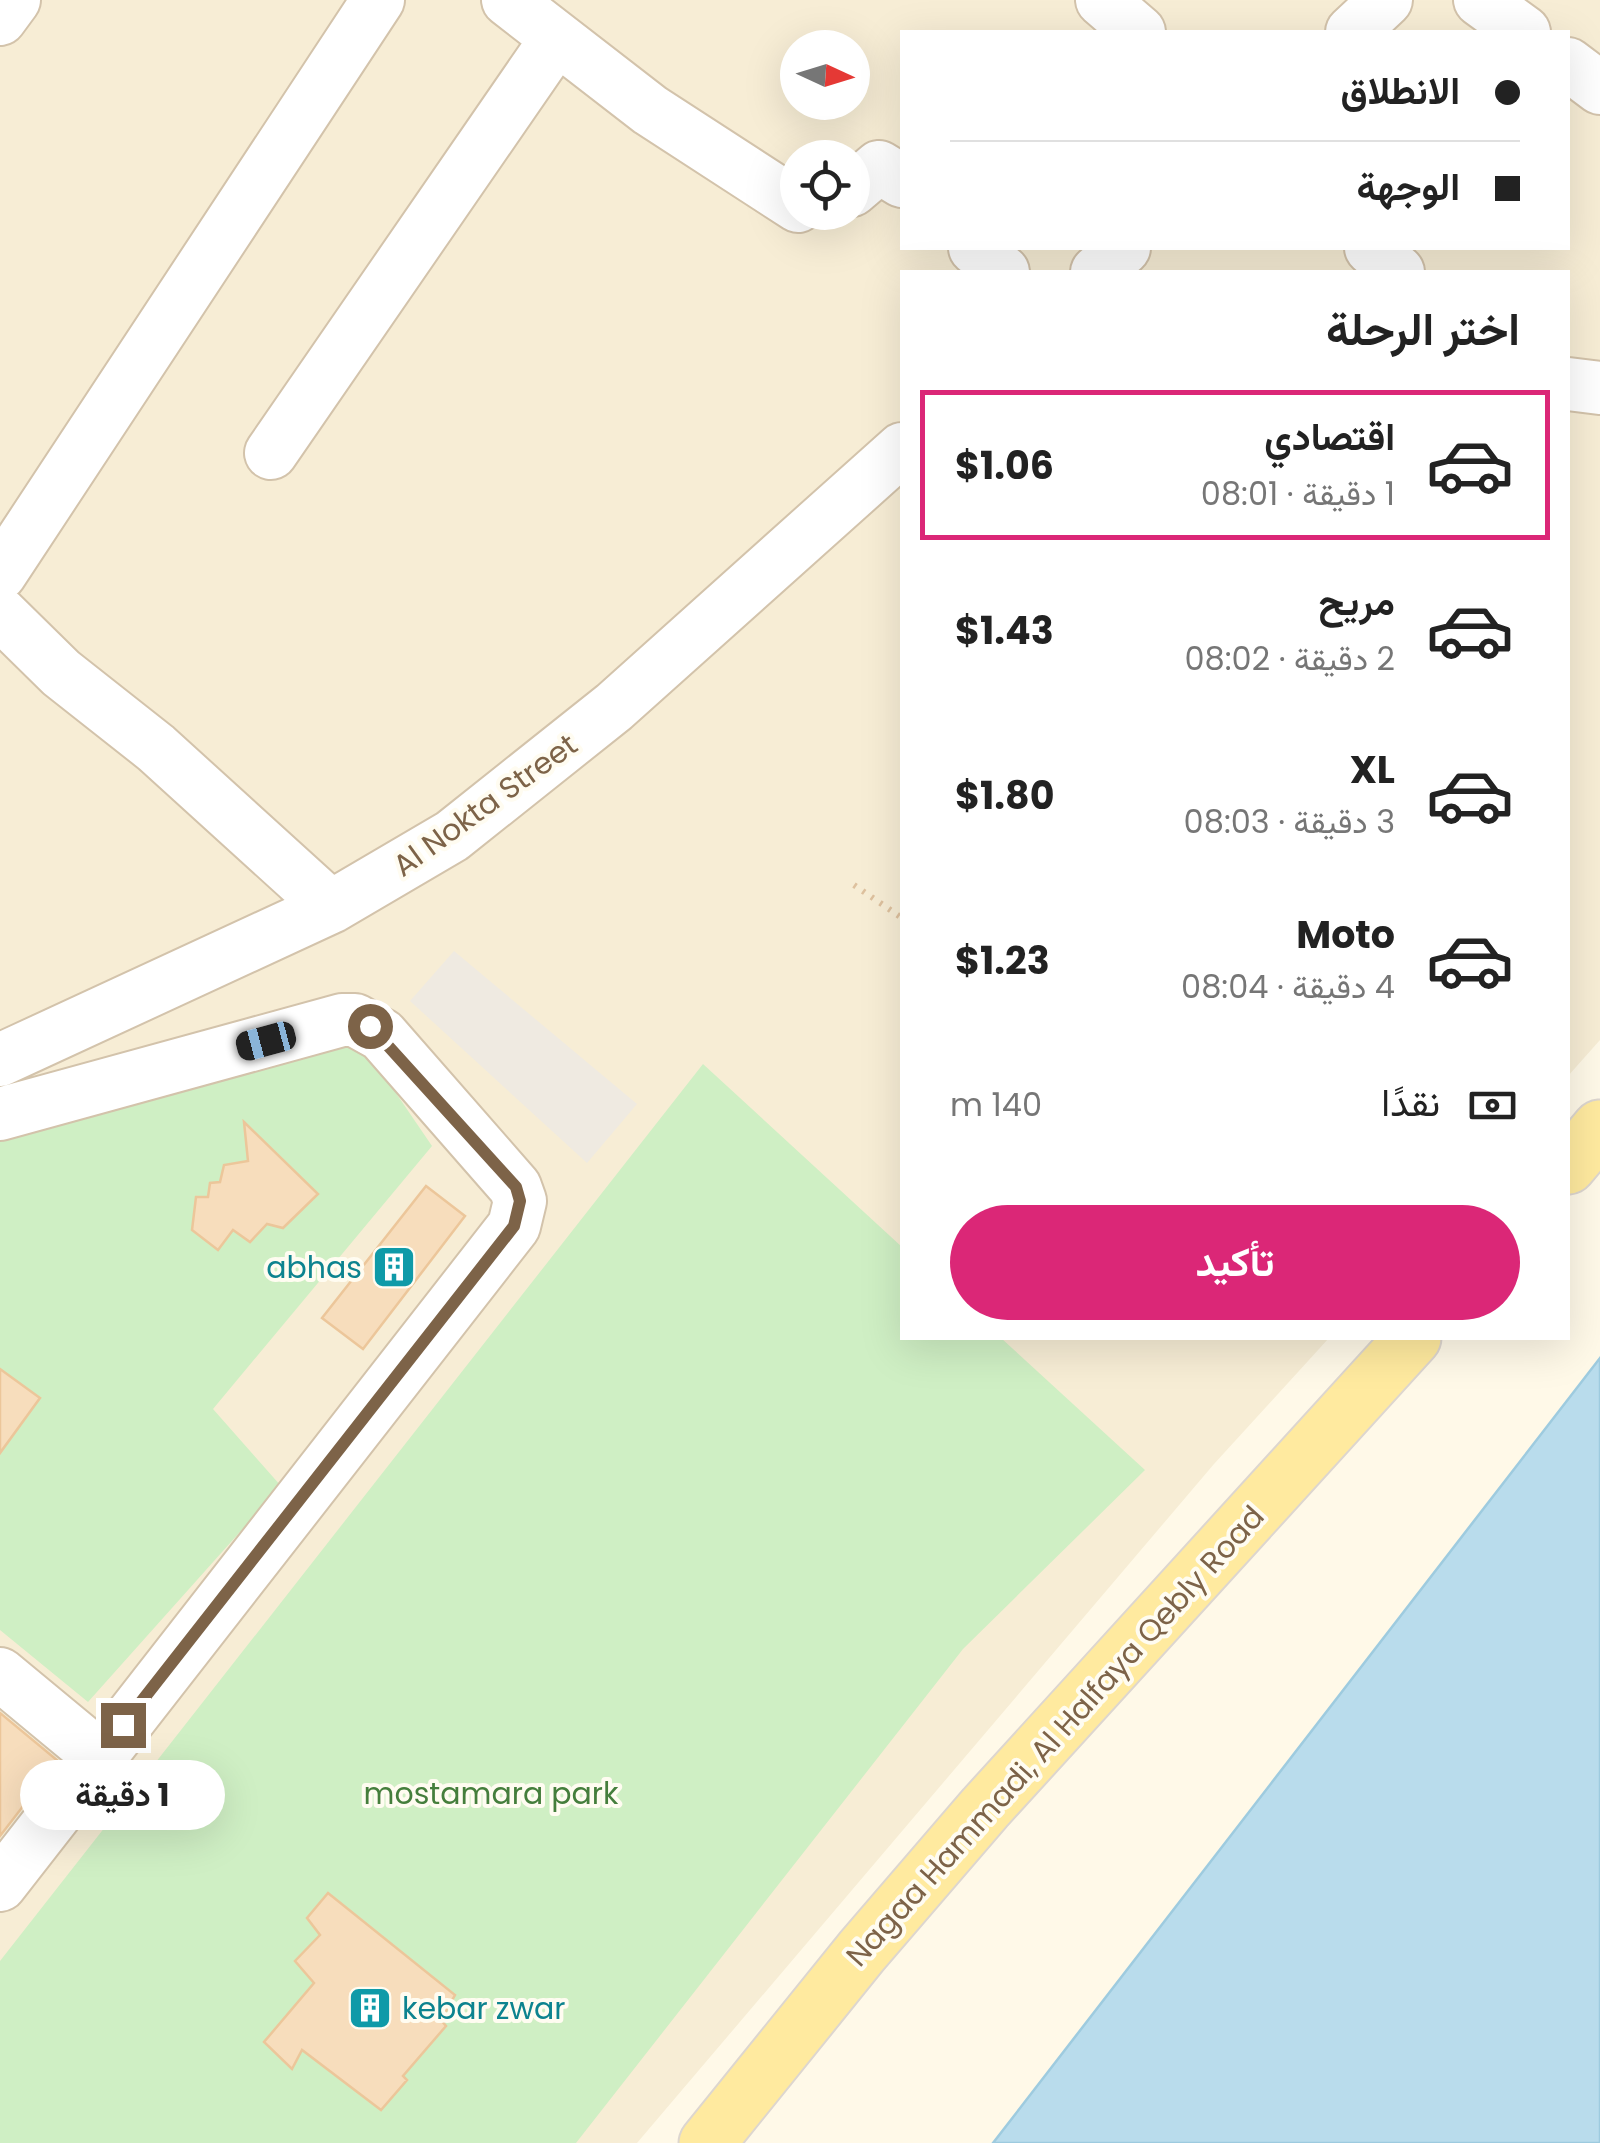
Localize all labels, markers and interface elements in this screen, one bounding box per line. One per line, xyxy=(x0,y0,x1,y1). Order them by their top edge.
north arrow xyxy=(780,30,870,120)
map controls xyxy=(780,30,870,230)
text: الانطلاق xyxy=(1341,64,1460,117)
button: locate xyxy=(780,140,870,230)
text: الوجهة xyxy=(1357,160,1460,213)
text: اختر الرحلة xyxy=(1326,298,1520,361)
text: اقتصادي xyxy=(1264,410,1395,463)
icon: car xyxy=(1425,420,1515,510)
text: $1.06 xyxy=(955,439,1054,492)
text: 1 دقيقة · 08:01 xyxy=(1201,471,1395,516)
text: مريح xyxy=(1319,575,1395,628)
icon: car xyxy=(1425,585,1515,675)
text: $1.43 xyxy=(955,604,1054,657)
text: 2 دقيقة · 08:02 xyxy=(1185,636,1395,681)
street label: Al Nokta Street xyxy=(384,723,586,887)
text: XL xyxy=(1350,743,1395,796)
icon: car xyxy=(1425,750,1515,840)
text: $1.80 xyxy=(955,769,1054,822)
text: 3 دقيقة · 08:03 xyxy=(1184,799,1395,844)
text: Moto xyxy=(1296,908,1395,961)
icon: car xyxy=(1425,915,1515,1005)
text: $1.23 xyxy=(955,934,1050,987)
text: 4 دقيقة · 08:04 xyxy=(1181,964,1395,1009)
route start xyxy=(348,1004,393,1049)
car xyxy=(233,1019,299,1063)
text: نقدًا xyxy=(1381,1076,1440,1129)
icon: cash xyxy=(1465,1078,1520,1133)
text: 140 m xyxy=(950,1082,1042,1127)
button: تأكيد xyxy=(950,1205,1520,1320)
building icon: abhas xyxy=(371,1244,417,1290)
place label: abhas xyxy=(266,1246,362,1289)
street label: Nagaa Hammadi, Al Halfaya Qebly Road xyxy=(836,1496,1274,1976)
route end xyxy=(101,1703,146,1748)
callout: 1 دقيقة xyxy=(21,1760,226,1830)
text: 1 دقيقة xyxy=(75,1772,170,1817)
park label: mostamara park xyxy=(364,1772,619,1815)
building icon: kebar zwar xyxy=(347,1985,393,2031)
place label: kebar zwar xyxy=(402,1987,566,2030)

